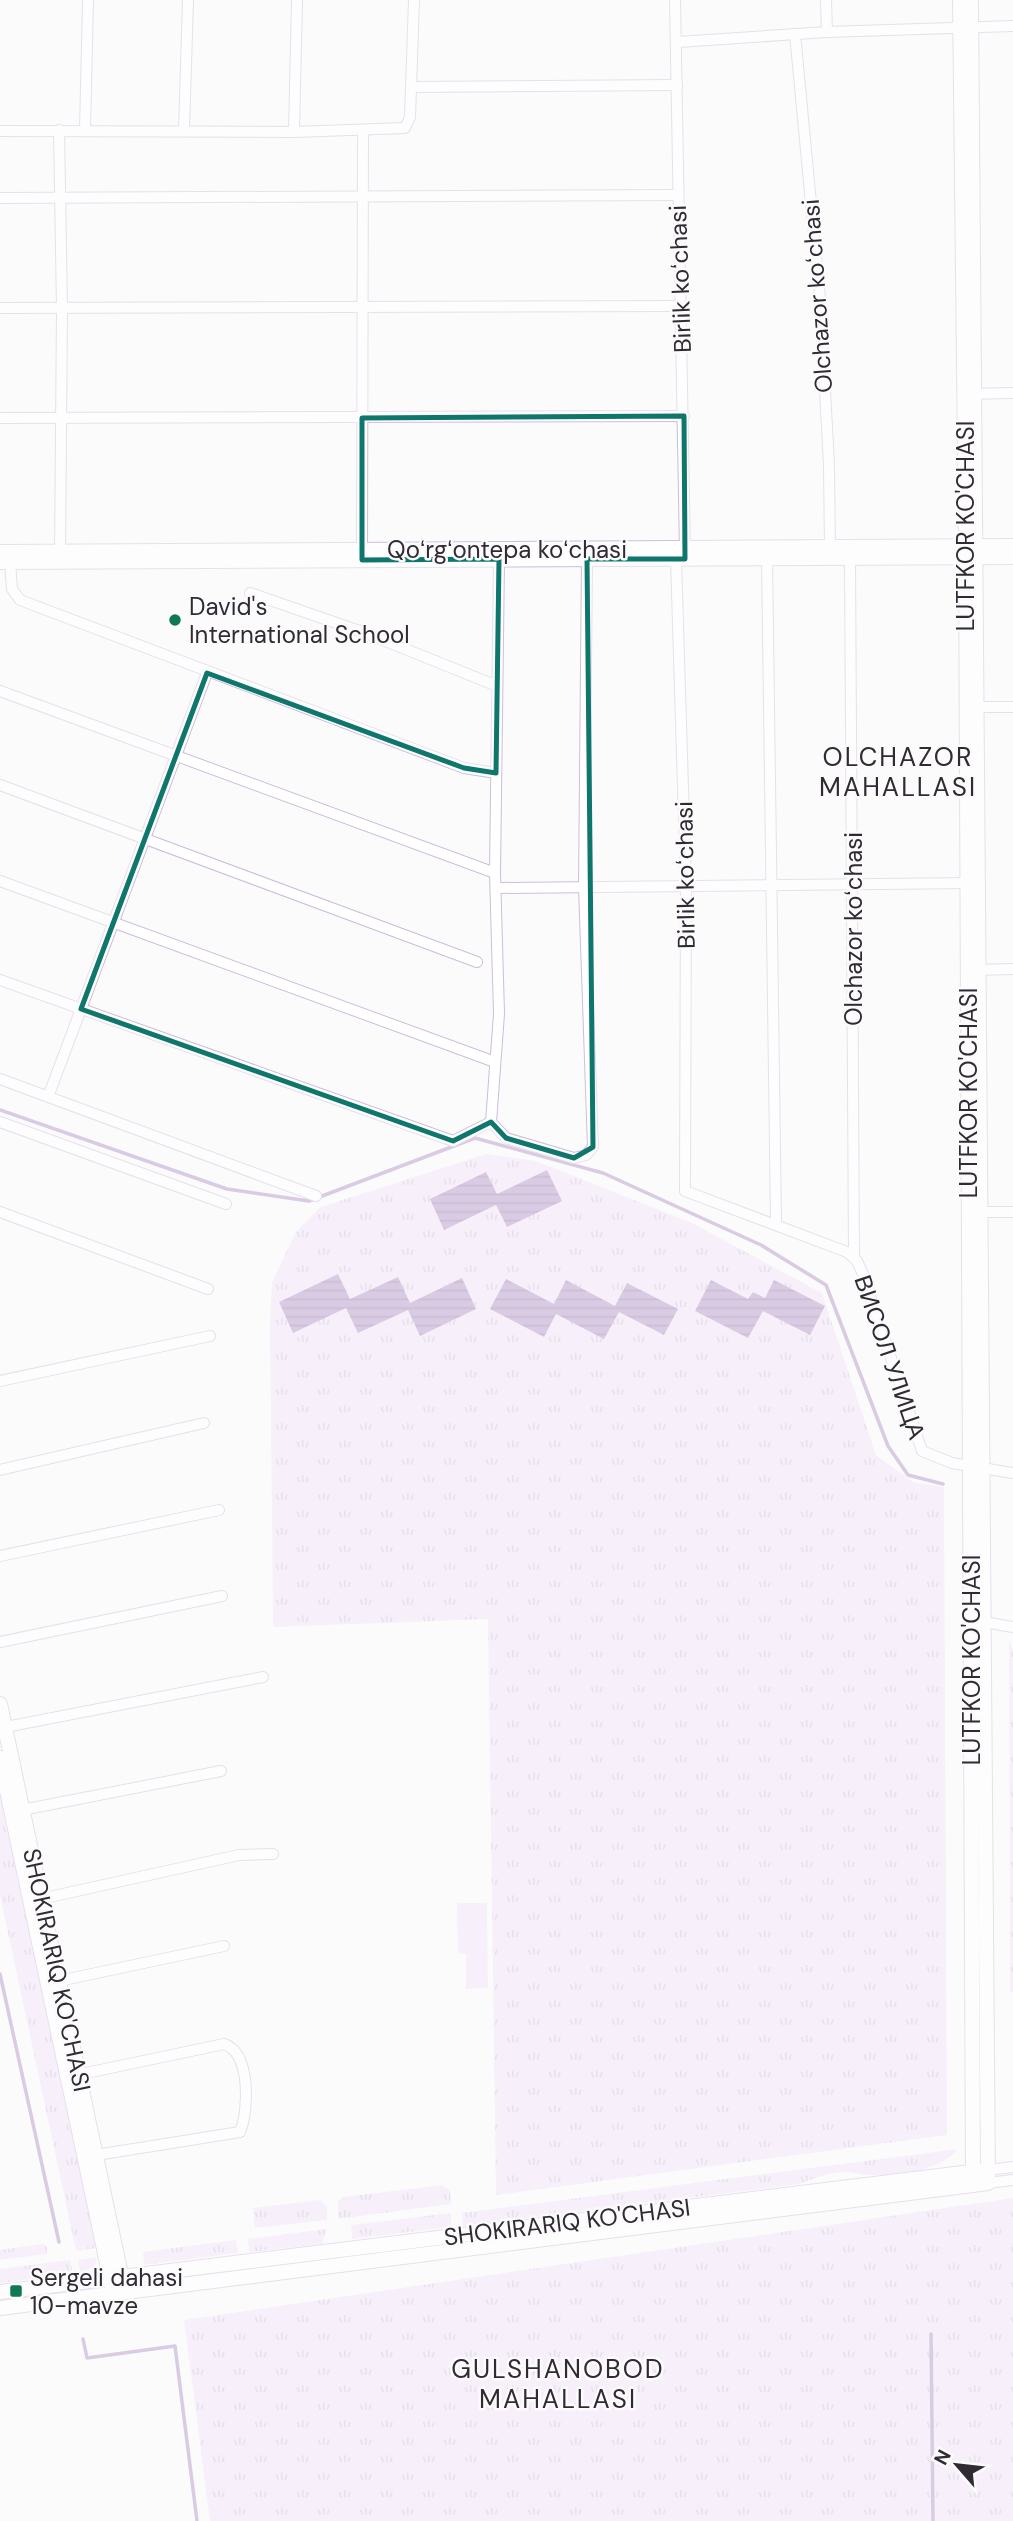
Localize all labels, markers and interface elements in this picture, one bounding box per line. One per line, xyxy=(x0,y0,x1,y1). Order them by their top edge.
street label: Olchazor koʻchasi xyxy=(795,198,839,394)
street label: Birlik koʻchasi xyxy=(662,205,698,353)
street label: LUTFKOR KO'CHASI xyxy=(950,421,981,631)
street label: Qoʻrgʻontepa koʻchasi xyxy=(387,534,627,565)
place label: David's International School xyxy=(189,591,410,650)
marker: David's International School xyxy=(167,612,183,628)
district label: OLCHAZOR MAHALLASI xyxy=(819,740,977,804)
street label: Birlik koʻchasi xyxy=(668,801,702,949)
street label: Olchazor koʻchasi xyxy=(838,832,869,1026)
street label: LUTFKOR KO'CHASI xyxy=(953,988,984,1198)
street label: ВИСОЛ УЛИЦА xyxy=(847,1271,933,1443)
street label: LUTFKOR KO'CHASI xyxy=(956,1555,987,1765)
street label: SHOKIRARIQ KO'CHASI xyxy=(16,1846,98,2094)
street label: SHOKIRARIQ KO'CHASI xyxy=(442,2192,692,2252)
place label: Sergeli dahasi 10-mavze xyxy=(30,2262,183,2321)
marker: Sergeli dahasi 10-mavze xyxy=(8,2283,24,2299)
district label: GULSHANOBOD MAHALLASI xyxy=(451,2352,665,2416)
north arrow xyxy=(922,2430,992,2500)
text: N xyxy=(928,2445,957,2469)

